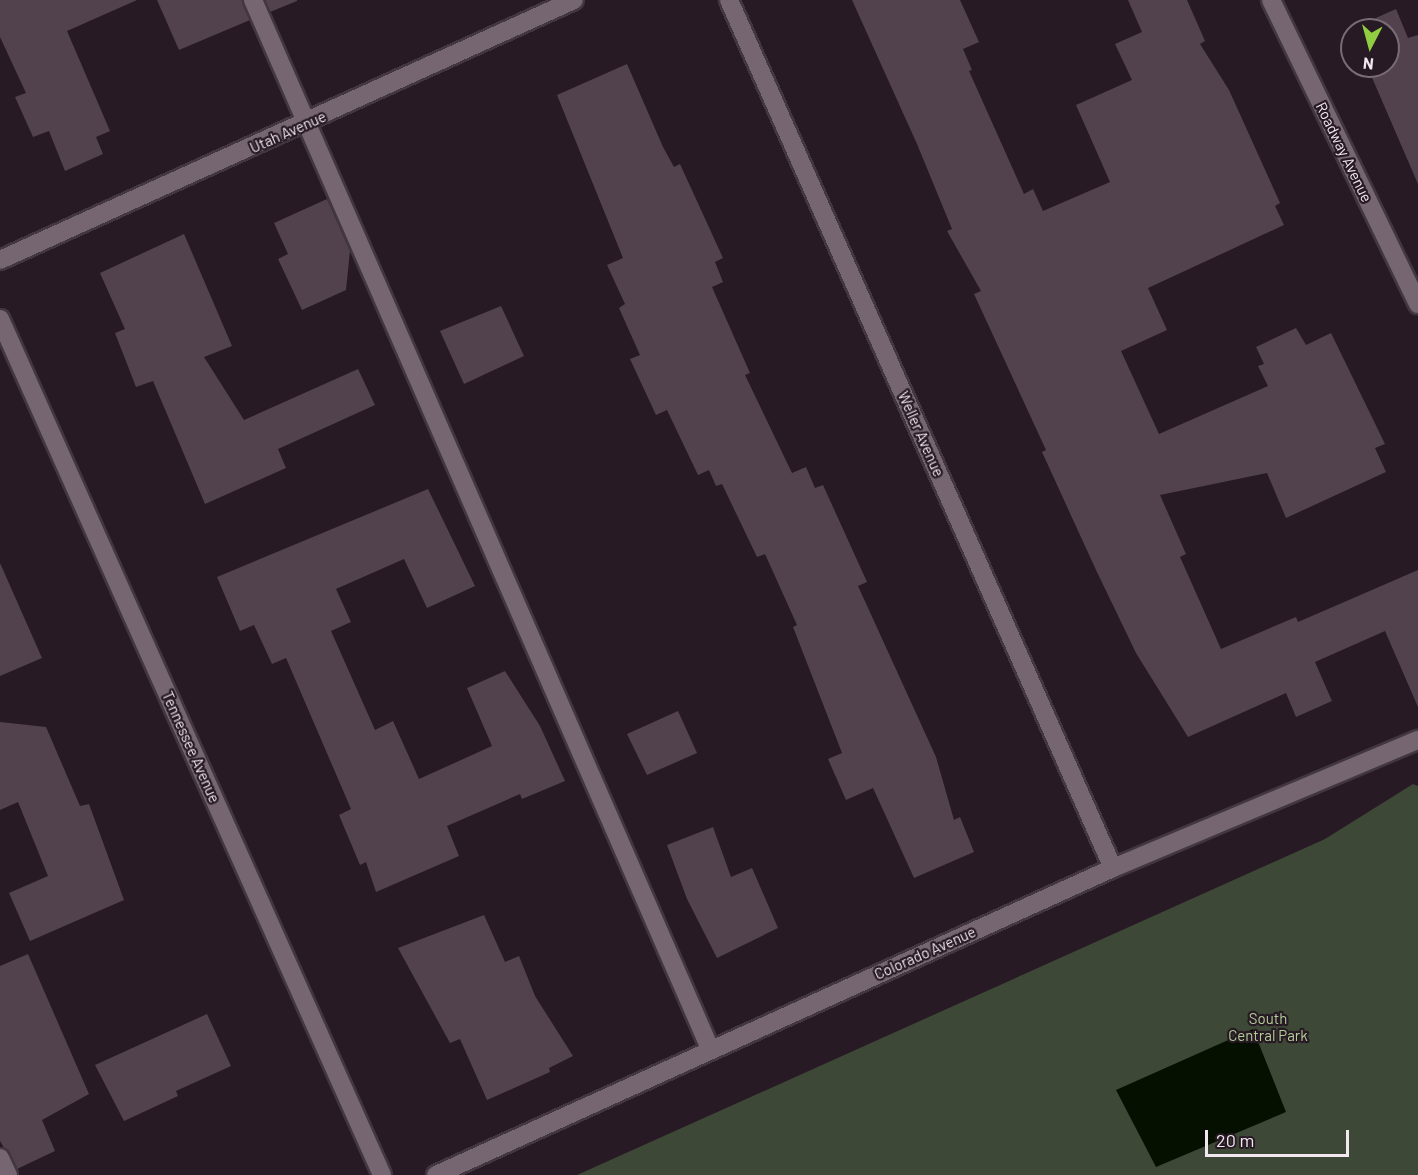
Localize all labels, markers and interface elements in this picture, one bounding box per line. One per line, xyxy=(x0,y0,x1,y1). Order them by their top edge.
north arrow xyxy=(1340,18,1400,78)
text: N xyxy=(1362,54,1375,74)
street label: Roadway Avenue xyxy=(1312,99,1376,205)
street label: Utah Avenue xyxy=(247,107,329,157)
street label: Weller Avenue xyxy=(894,389,948,479)
street label: Tennessee Avenue xyxy=(158,688,224,806)
street label: Colorado Avenue xyxy=(872,923,978,983)
park label: South Central Park xyxy=(1228,1009,1308,1044)
scale bar xyxy=(1208,1118,1352,1156)
text: 20 m xyxy=(1216,1129,1254,1151)

